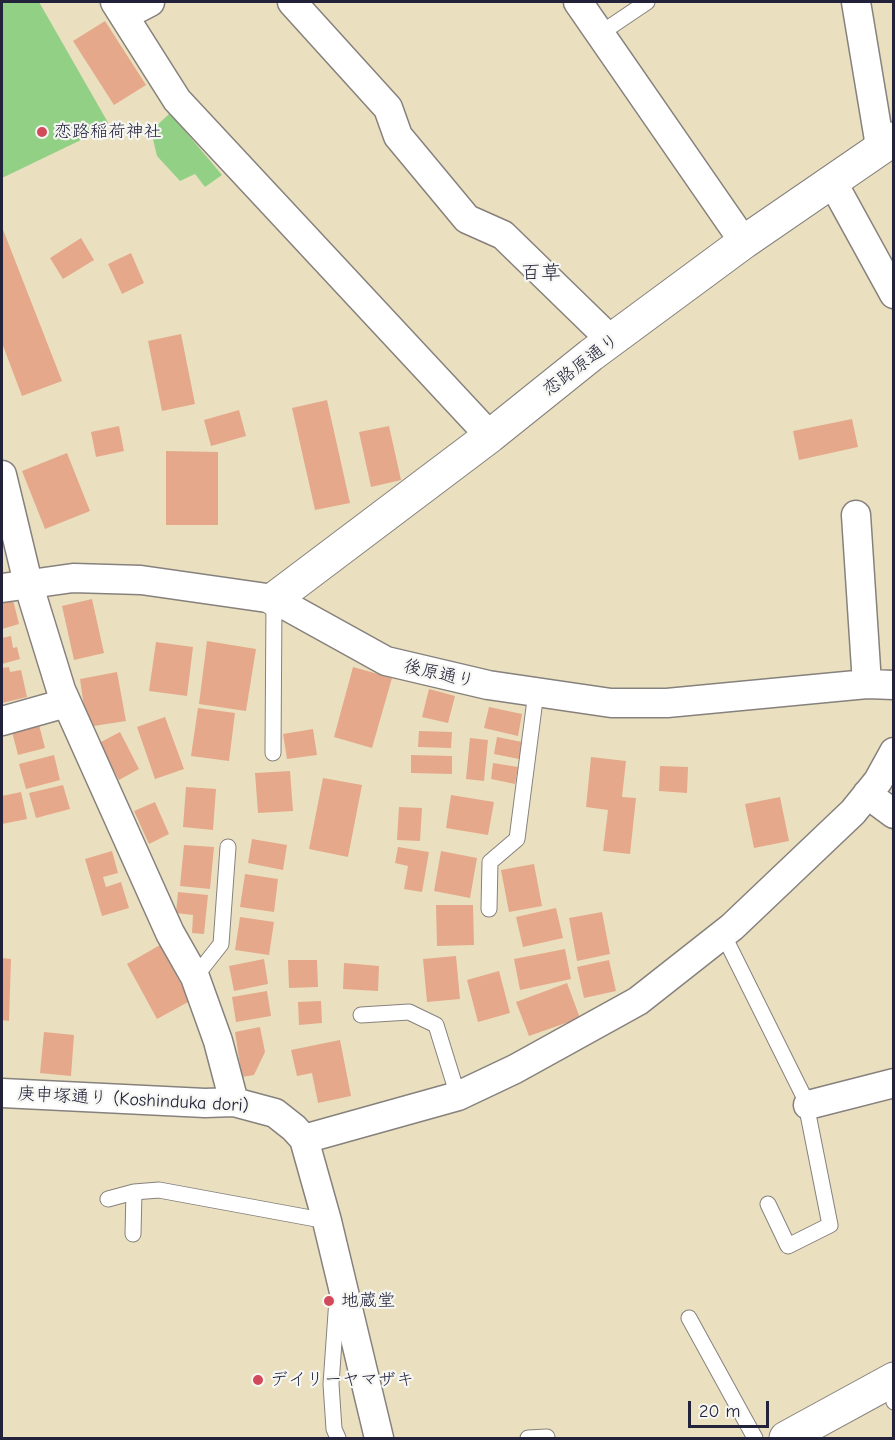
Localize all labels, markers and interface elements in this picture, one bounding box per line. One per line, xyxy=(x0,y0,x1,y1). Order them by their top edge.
place label: 恋路稲荷神社 xyxy=(54,121,162,143)
marker: 恋路稲荷神社 xyxy=(35,125,49,139)
district label: 百草 xyxy=(521,261,561,285)
street label: 恋路原通り xyxy=(539,329,623,401)
street label: 後原通り xyxy=(401,655,477,693)
street label: 庚申塚通り (Koshinduka dori) xyxy=(17,1083,249,1117)
place label: 地蔵堂 xyxy=(341,1290,395,1312)
marker: 地蔵堂 xyxy=(322,1294,336,1308)
place label: デイリーヤマザキ xyxy=(270,1369,414,1391)
marker: デイリーヤマザキ xyxy=(251,1373,265,1387)
scale bar xyxy=(691,1389,772,1427)
text: 20 m xyxy=(699,1401,740,1422)

